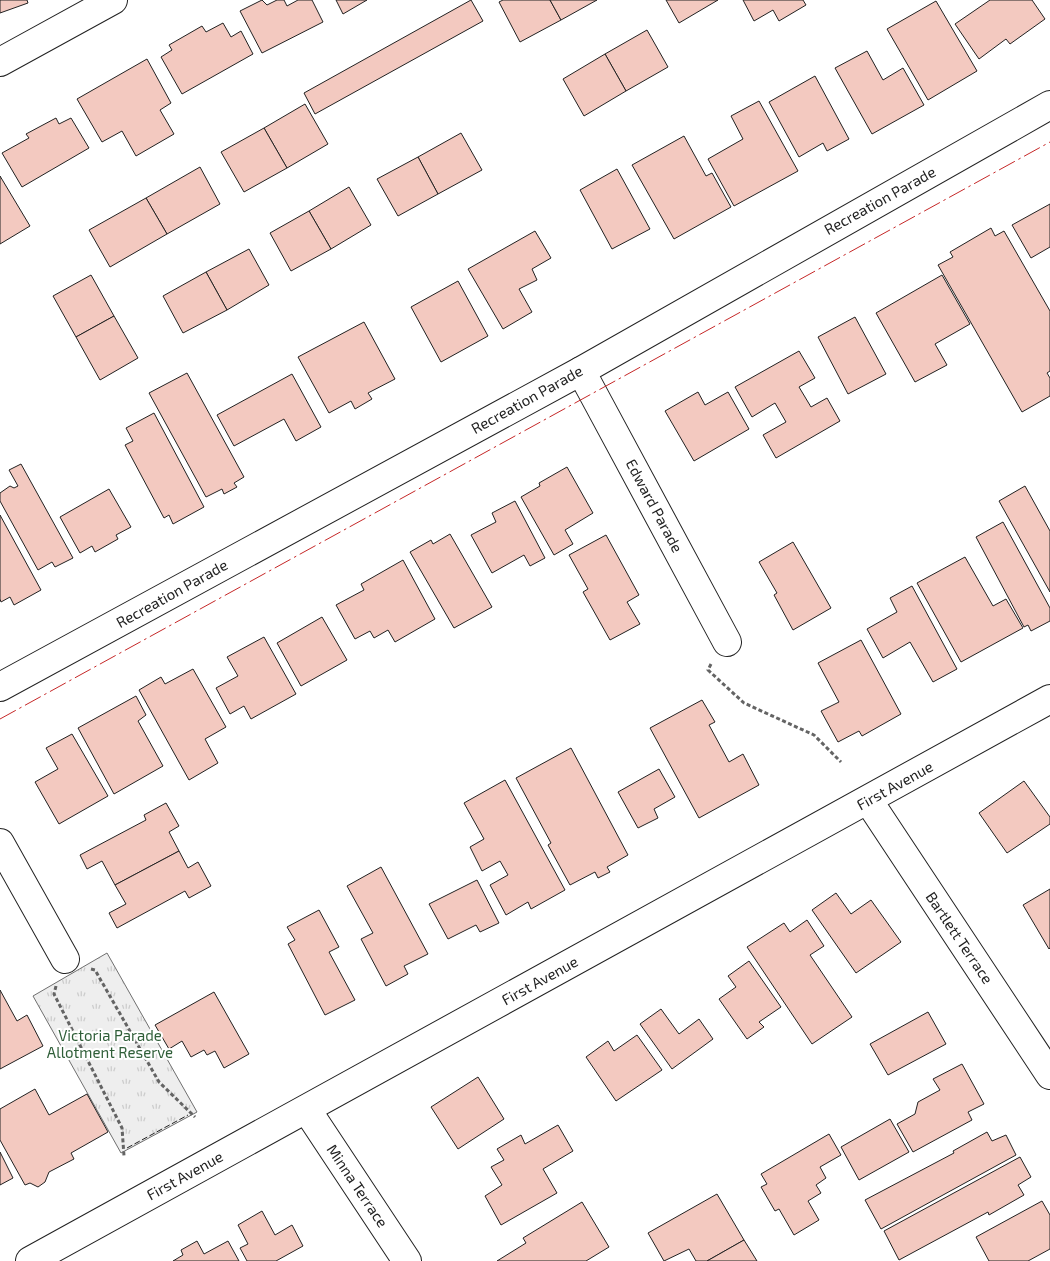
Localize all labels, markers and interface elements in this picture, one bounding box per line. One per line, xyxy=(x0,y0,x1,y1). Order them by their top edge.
street label: Recreation Parade xyxy=(821,162,938,238)
street label: Recreation Parade xyxy=(468,361,585,437)
street label: Edward Parade xyxy=(623,456,687,555)
street label: Recreation Parade xyxy=(113,555,230,631)
street label: First Avenue xyxy=(853,757,936,813)
street label: Bartlett Terrace xyxy=(922,888,997,987)
street label: First Avenue xyxy=(498,952,581,1008)
park label: Victoria Parade Allotment Reserve xyxy=(47,1026,173,1061)
street label: Minna Terrace xyxy=(323,1141,392,1230)
street label: First Avenue xyxy=(143,1147,226,1203)

